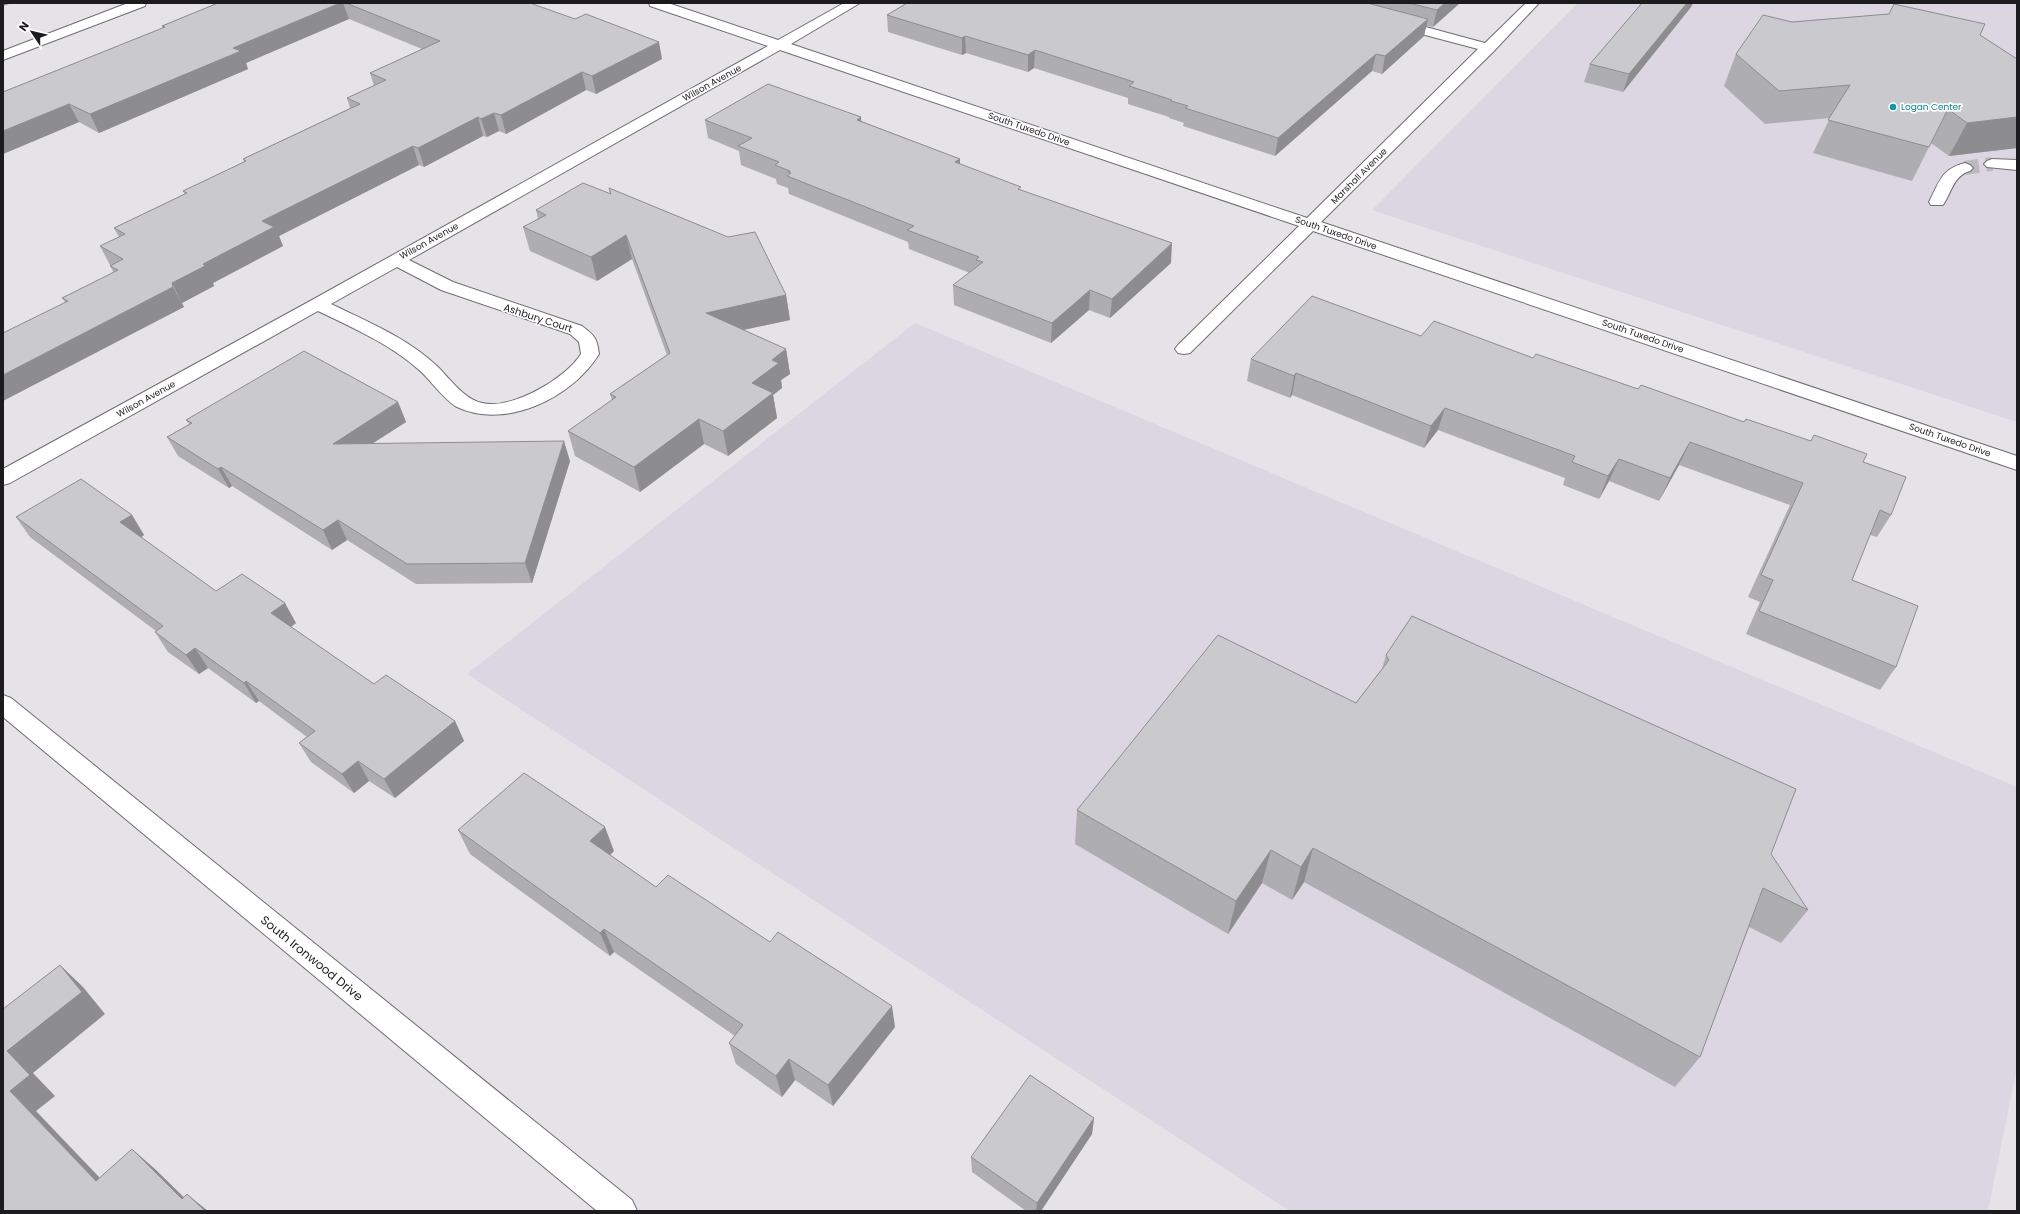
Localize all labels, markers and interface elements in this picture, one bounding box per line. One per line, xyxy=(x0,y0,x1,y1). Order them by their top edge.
north arrow xyxy=(12,12,52,52)
text: N xyxy=(15,18,33,34)
street label: Wilson Avenue xyxy=(680,62,744,104)
place label: Logan Center xyxy=(1901,101,1962,113)
marker: Logan Center xyxy=(1888,102,1898,112)
street label: South Tuxedo Drive xyxy=(987,109,1072,149)
street label: Marshall Avenue xyxy=(1328,145,1390,207)
street label: South Tuxedo Drive xyxy=(1294,213,1379,253)
street label: Wilson Avenue xyxy=(397,220,461,262)
street label: Ashbury Court xyxy=(502,300,575,336)
street label: South Tuxedo Drive xyxy=(1601,316,1686,356)
street label: Wilson Avenue xyxy=(114,378,178,420)
street label: South Tuxedo Drive xyxy=(1908,420,1993,460)
street label: South Ironwood Drive xyxy=(257,911,367,1005)

